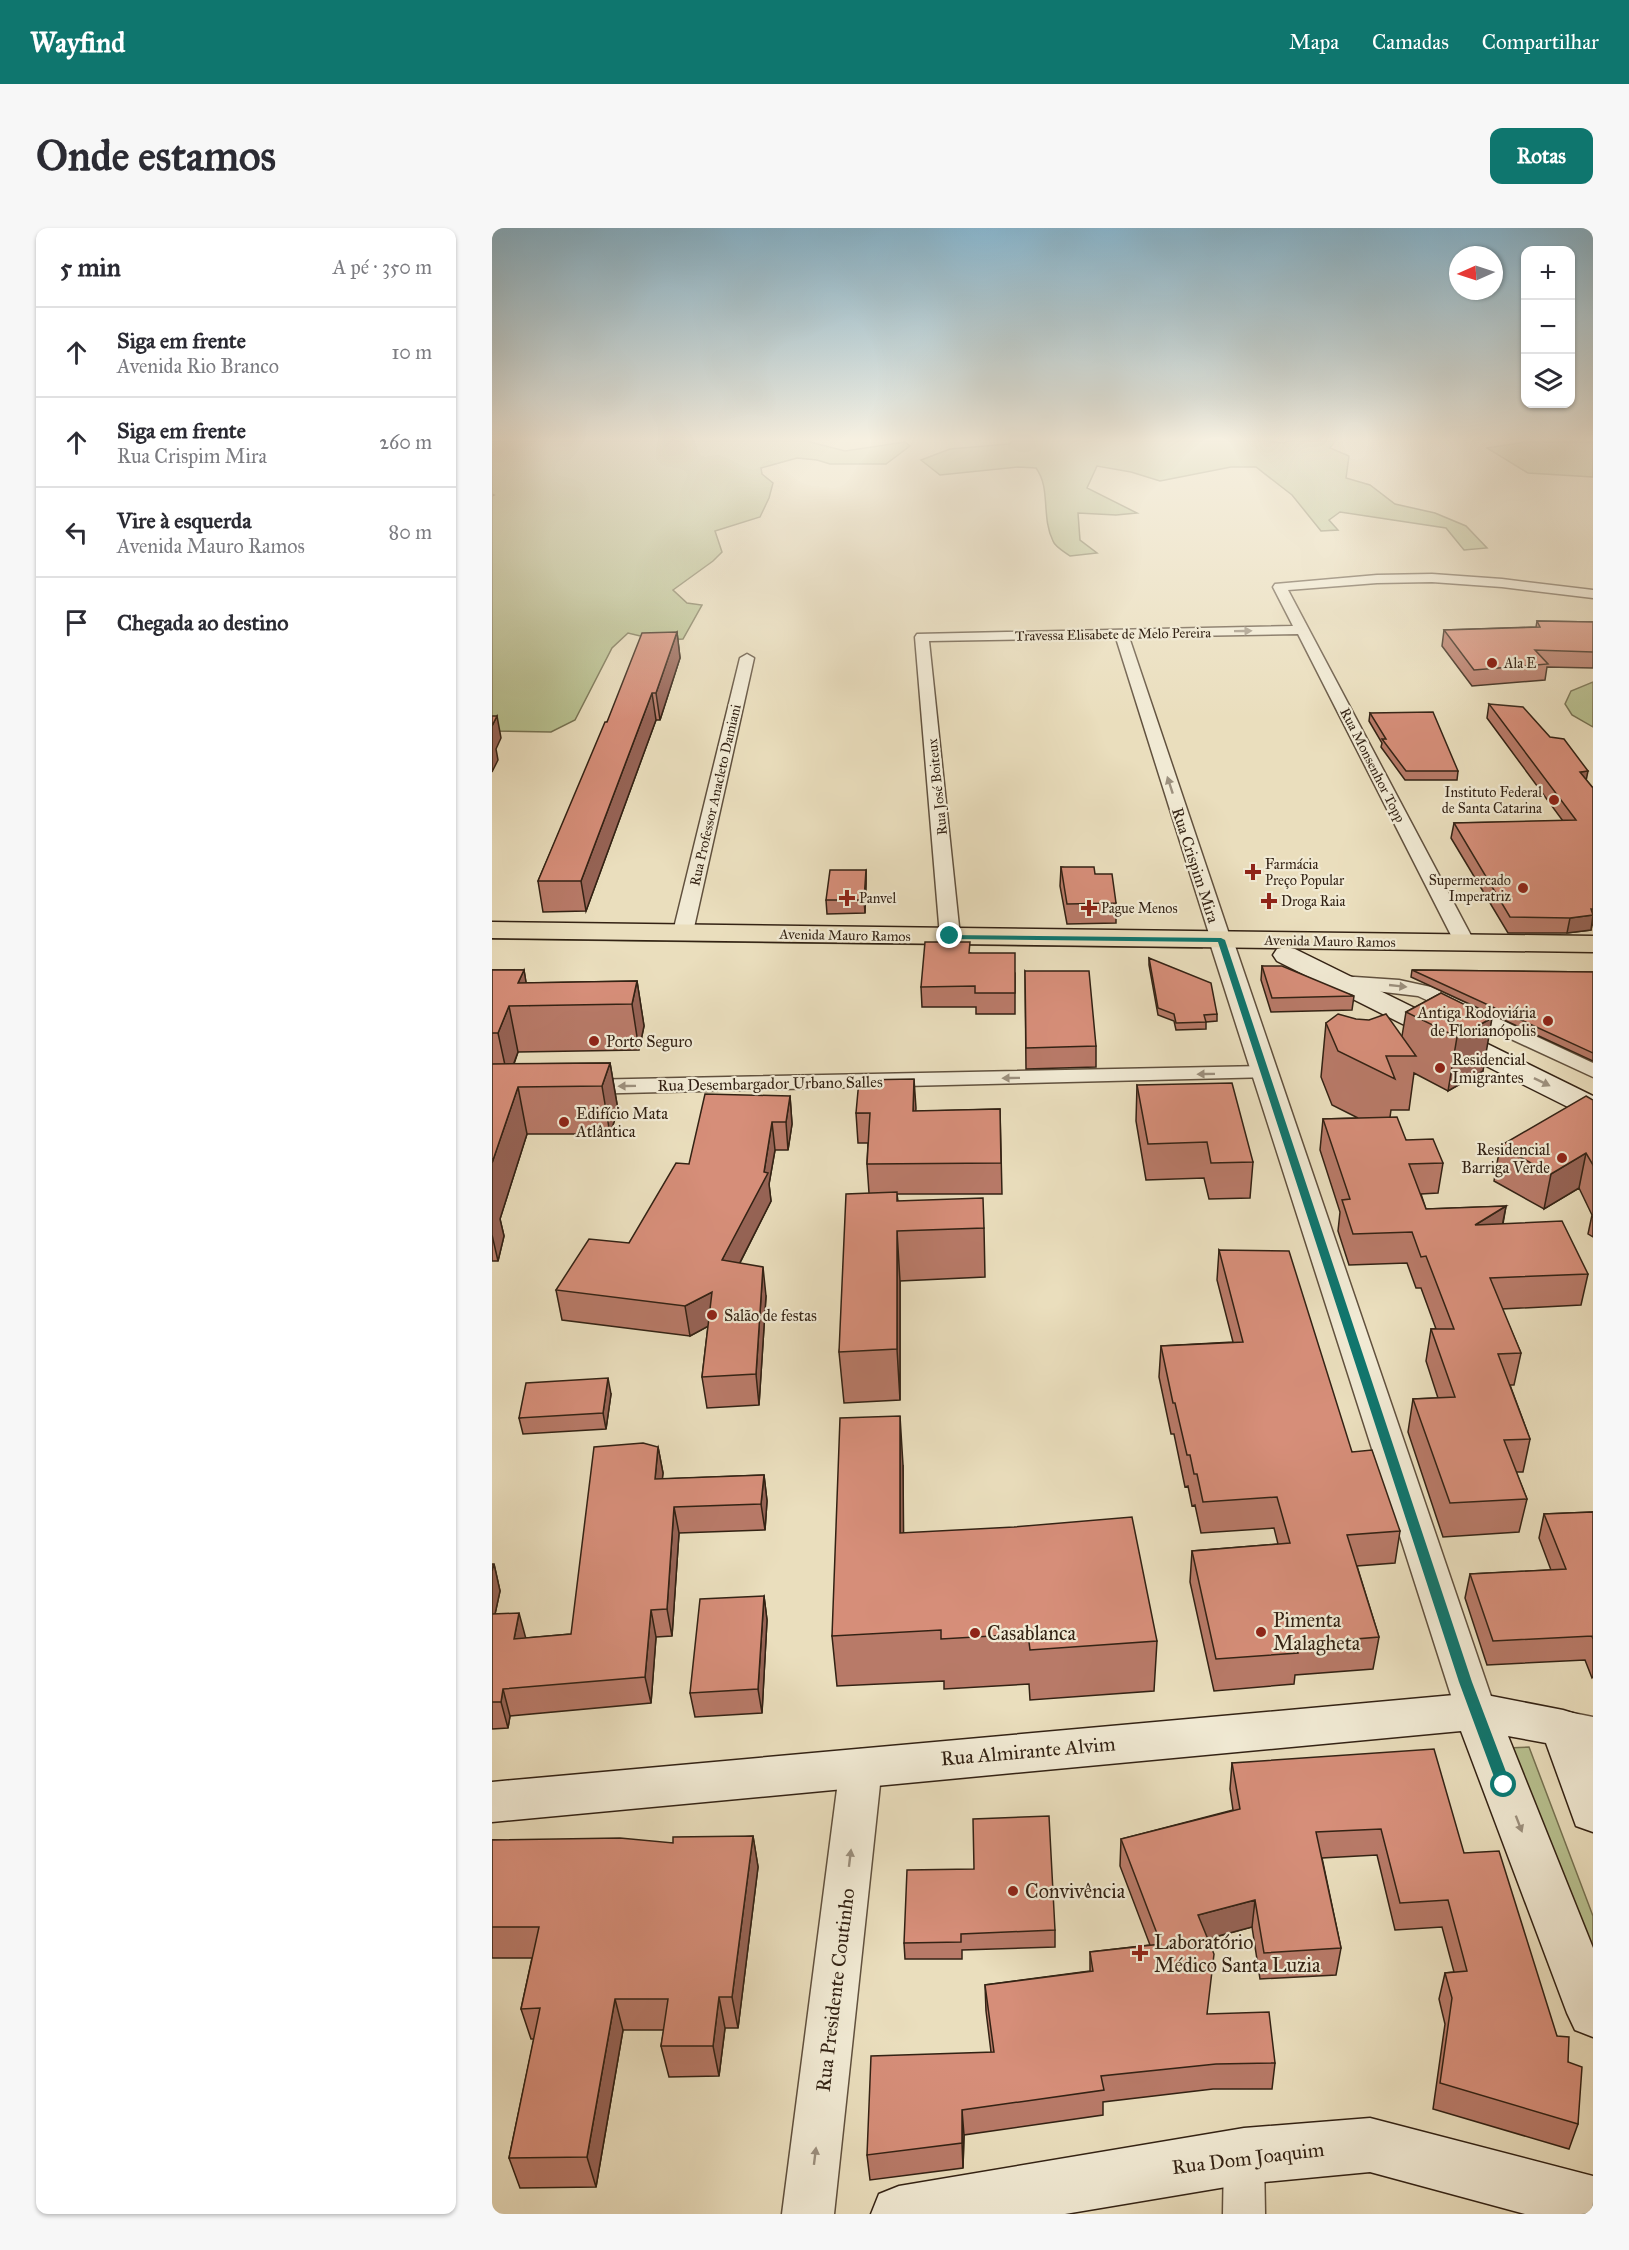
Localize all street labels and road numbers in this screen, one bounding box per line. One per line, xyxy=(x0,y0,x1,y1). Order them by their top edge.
street label: Travessa Elisabete de Melo Pereira xyxy=(1015,624,1211,645)
street label: Rua Professor Anacleto Damiani xyxy=(686,703,745,888)
street label: Rua Monsenhor Topp xyxy=(1336,705,1409,825)
street label: Rua José Boiteux xyxy=(924,737,952,836)
street label: Rua Crispim Mira xyxy=(1168,805,1223,925)
street label: Avenida Mauro Ramos xyxy=(778,926,911,945)
street label: Avenida Mauro Ramos xyxy=(1263,932,1396,951)
street label: Rua Desembargador Urbano Salles xyxy=(657,1072,883,1096)
street label: Rua Almirante Alvim xyxy=(940,1731,1117,1771)
street label: Rua Presidente Coutinho xyxy=(811,1887,859,2093)
street label: Rua Dom Joaquim xyxy=(1170,2137,1326,2180)

